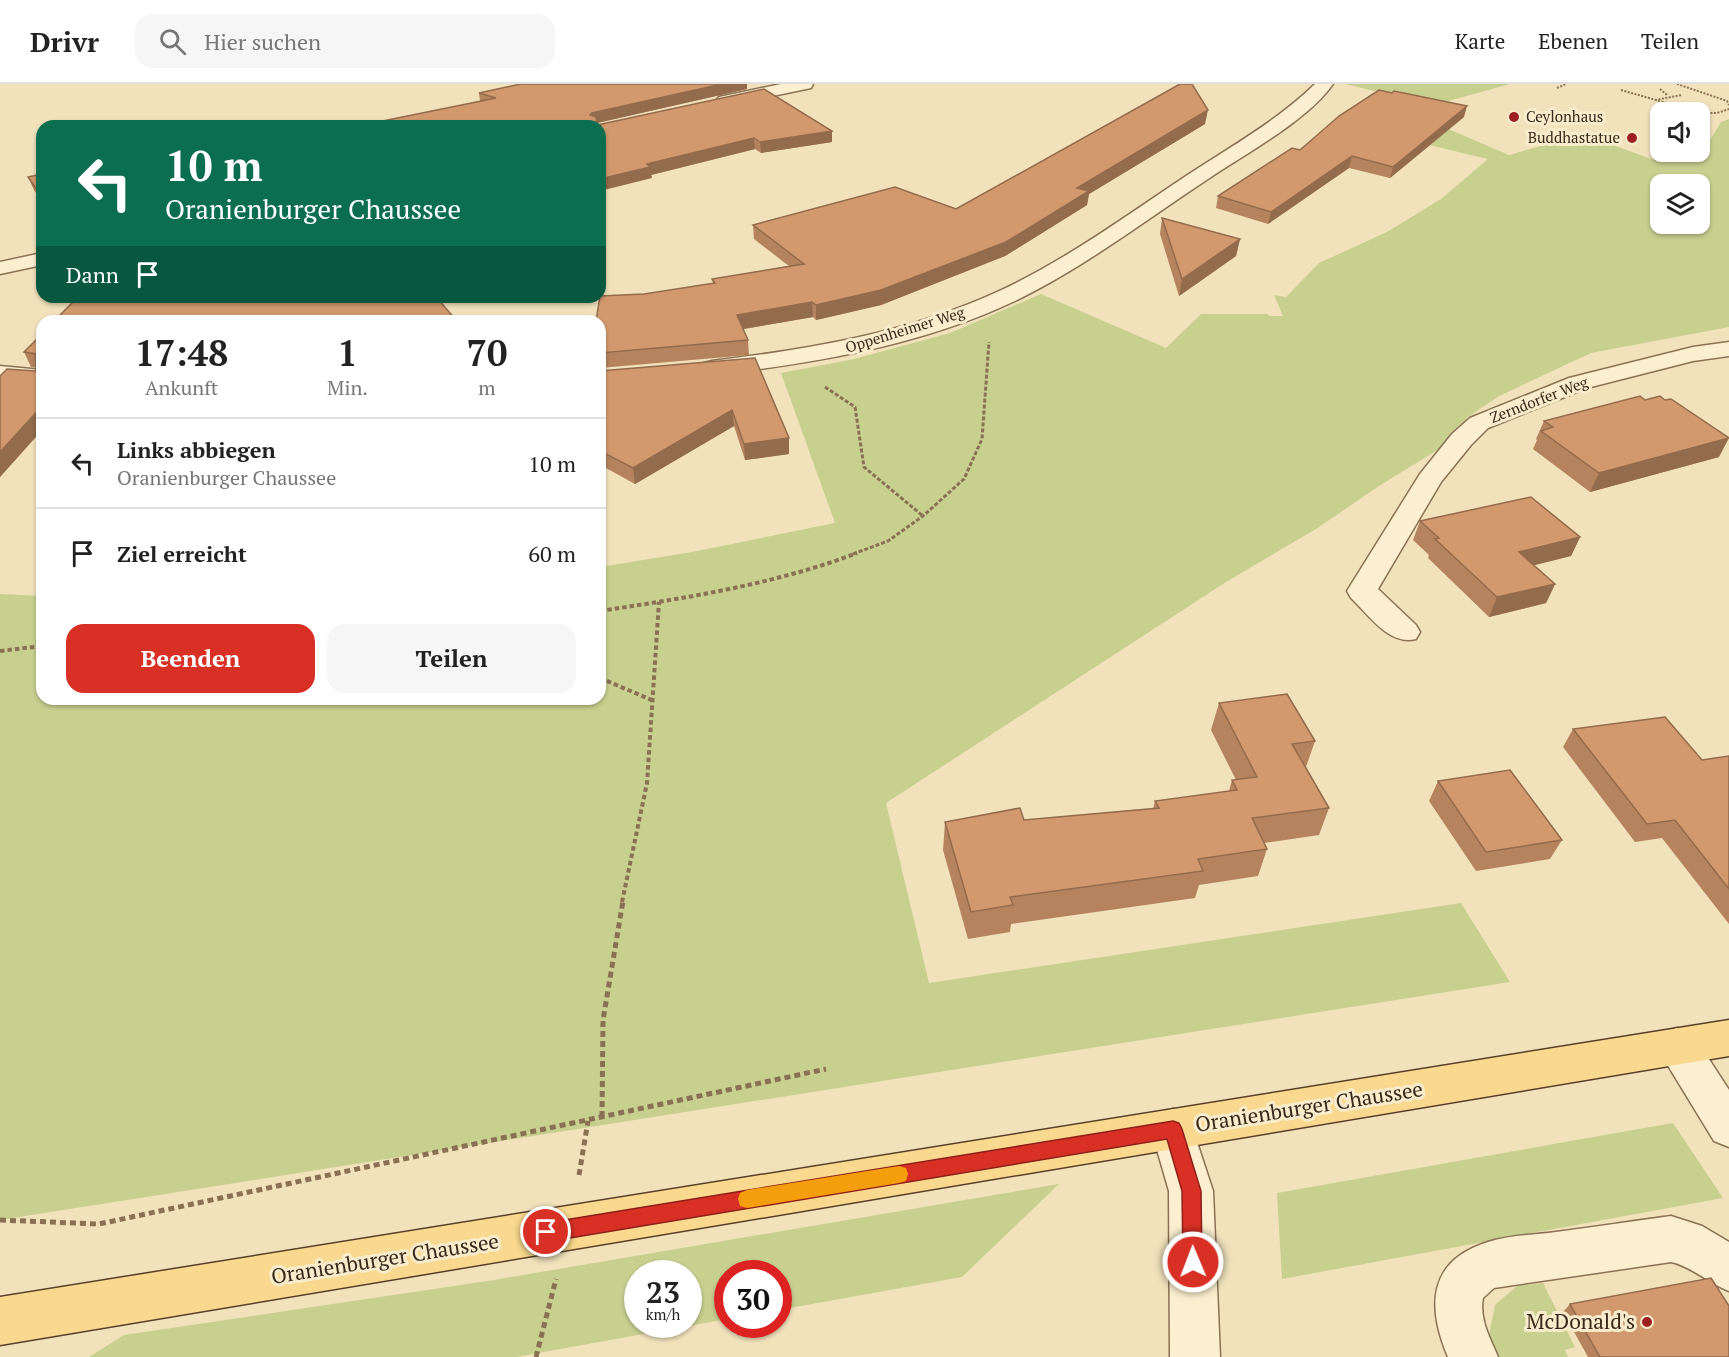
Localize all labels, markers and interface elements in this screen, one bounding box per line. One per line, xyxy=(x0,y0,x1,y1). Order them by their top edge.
search box xyxy=(135,14,555,68)
text: Drivr xyxy=(30,23,99,60)
icon: search xyxy=(156,25,189,58)
text: Hier suchen xyxy=(204,27,321,56)
text: Karte xyxy=(1455,27,1505,55)
text: Ebenen xyxy=(1538,27,1608,55)
text: Teilen xyxy=(1641,27,1699,55)
map controls xyxy=(1650,102,1710,234)
button: sound xyxy=(1650,102,1710,162)
place label: Ceylonhaus xyxy=(1526,106,1603,126)
marker: Ceylonhaus xyxy=(1507,110,1521,124)
place label: Buddhastatue xyxy=(1528,127,1620,147)
marker: Buddhastatue xyxy=(1625,131,1639,145)
text: 10 m xyxy=(165,137,263,193)
icon: left xyxy=(66,144,144,222)
button: layers xyxy=(1650,174,1710,234)
text: Oranienburger Chaussee xyxy=(165,191,461,227)
icon: arrive xyxy=(131,258,164,291)
text: Dann xyxy=(66,260,119,289)
street label: Oppenheimer Weg xyxy=(843,301,968,357)
text: 17:48 xyxy=(135,329,228,376)
text: 1 xyxy=(337,329,358,376)
text: 70 xyxy=(467,329,507,376)
street label: Zerndorfer Weg xyxy=(1487,371,1592,427)
text: Ankunft xyxy=(145,374,218,401)
text: Min. xyxy=(327,374,368,401)
text: m xyxy=(478,374,496,401)
text: Links abbiegen xyxy=(117,435,276,464)
icon: left xyxy=(66,447,99,480)
text: 10 m xyxy=(528,449,576,478)
text: Oranienburger Chaussee xyxy=(117,464,336,491)
icon: arrive xyxy=(66,537,99,570)
text: Ziel erreicht xyxy=(117,539,247,568)
text: 60 m xyxy=(528,539,576,568)
button: Beenden xyxy=(66,624,315,693)
button: Teilen xyxy=(327,624,576,693)
street label: Oranienburger Chaussee xyxy=(1193,1074,1425,1138)
pin xyxy=(520,1206,571,1257)
icon: arrive xyxy=(529,1215,562,1248)
street label: Oranienburger Chaussee xyxy=(269,1226,501,1290)
position arrow xyxy=(1161,1230,1225,1294)
speed limit sign: 30 xyxy=(714,1260,792,1338)
text: 23 xyxy=(646,1272,680,1312)
text: km/h xyxy=(646,1304,680,1324)
place label: McDonald's xyxy=(1526,1307,1635,1335)
marker: McDonald's xyxy=(1640,1315,1654,1329)

